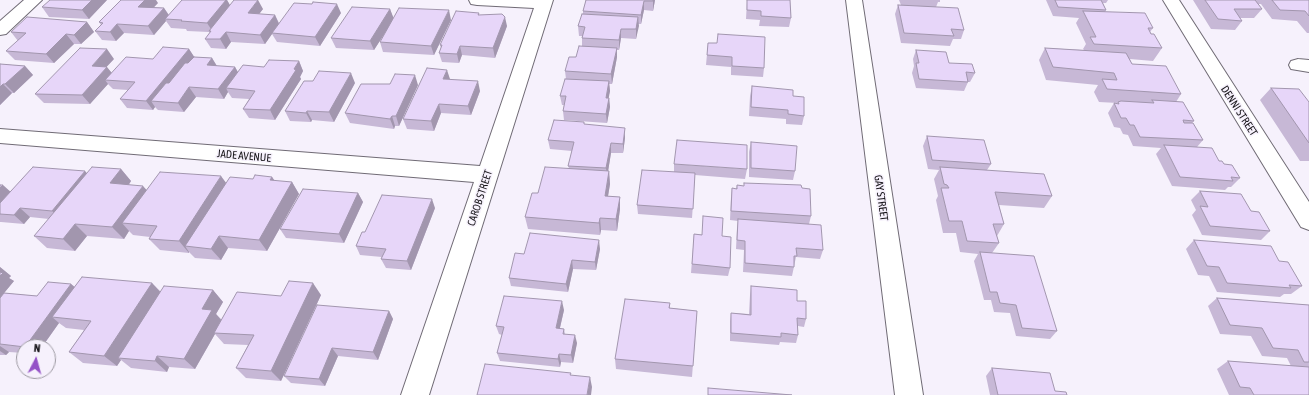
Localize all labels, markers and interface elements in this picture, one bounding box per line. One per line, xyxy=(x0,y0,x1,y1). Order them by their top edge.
street label: DENNI STREET xyxy=(1218,83,1260,139)
street label: JADE AVENUE xyxy=(216,147,272,165)
street label: CAROB STREET xyxy=(465,168,495,228)
street label: GAY STREET xyxy=(871,174,891,222)
north arrow xyxy=(16,339,56,379)
text: N xyxy=(33,342,41,354)

